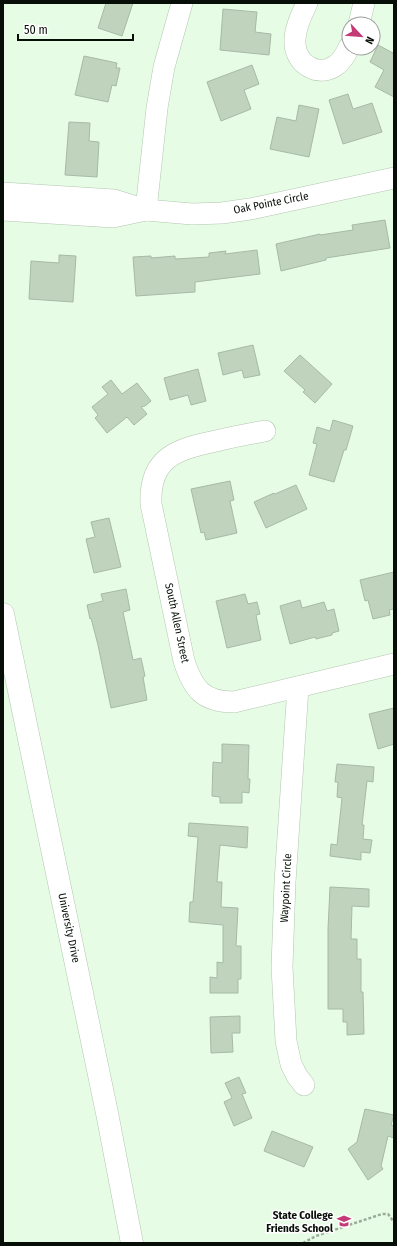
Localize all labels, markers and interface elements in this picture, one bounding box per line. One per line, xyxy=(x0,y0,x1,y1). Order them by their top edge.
scale bar xyxy=(18,16,133,42)
north arrow xyxy=(341,16,381,56)
text: 50 m xyxy=(24,23,48,37)
text: N xyxy=(362,34,377,46)
street label: Oak Pointe Circle xyxy=(232,189,310,217)
street label: South Allen Street xyxy=(162,582,192,665)
street label: Waypoint Circle xyxy=(278,853,294,923)
street label: University Drive xyxy=(55,892,83,964)
place label: State College Friends School xyxy=(266,1209,334,1235)
school or university icon: State College Friends School xyxy=(336,1213,352,1229)

